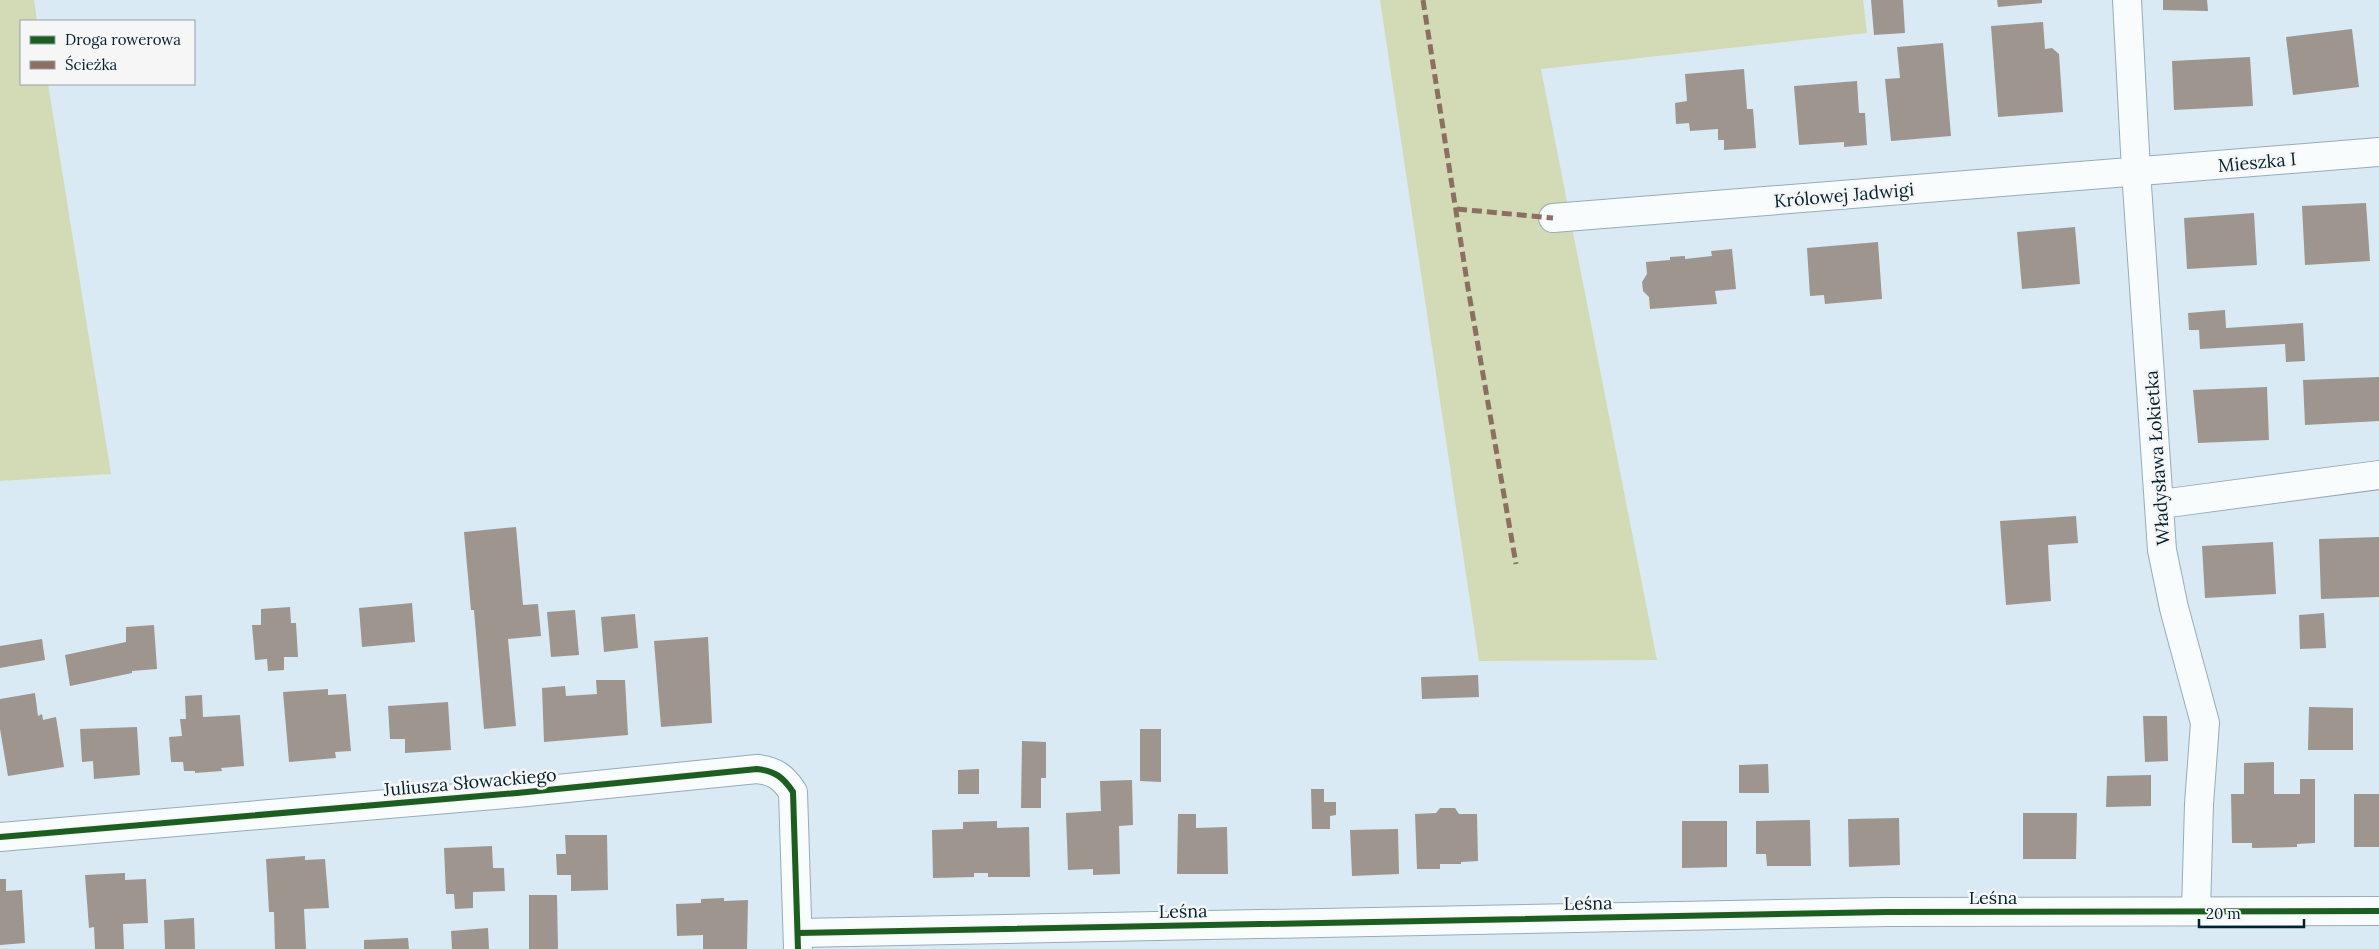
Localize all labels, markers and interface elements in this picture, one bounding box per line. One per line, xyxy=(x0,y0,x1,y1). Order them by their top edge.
legend xyxy=(20,20,195,85)
text: Droga rowerowa xyxy=(65,30,181,49)
text: Ścieżka xyxy=(65,55,118,74)
street label: Mieszka I xyxy=(2217,147,2297,177)
street label: Królowej Jadwigi xyxy=(1773,177,1915,213)
street label: Władysława Łokietka xyxy=(2139,370,2175,546)
street label: Juliusza Słowackiego xyxy=(381,763,558,801)
street label: Leśna xyxy=(1969,886,2017,909)
street label: Leśna xyxy=(1563,891,1613,915)
scale bar xyxy=(2199,896,2304,928)
street label: Leśna xyxy=(1158,899,1208,923)
text: 20 m xyxy=(2206,904,2241,923)

